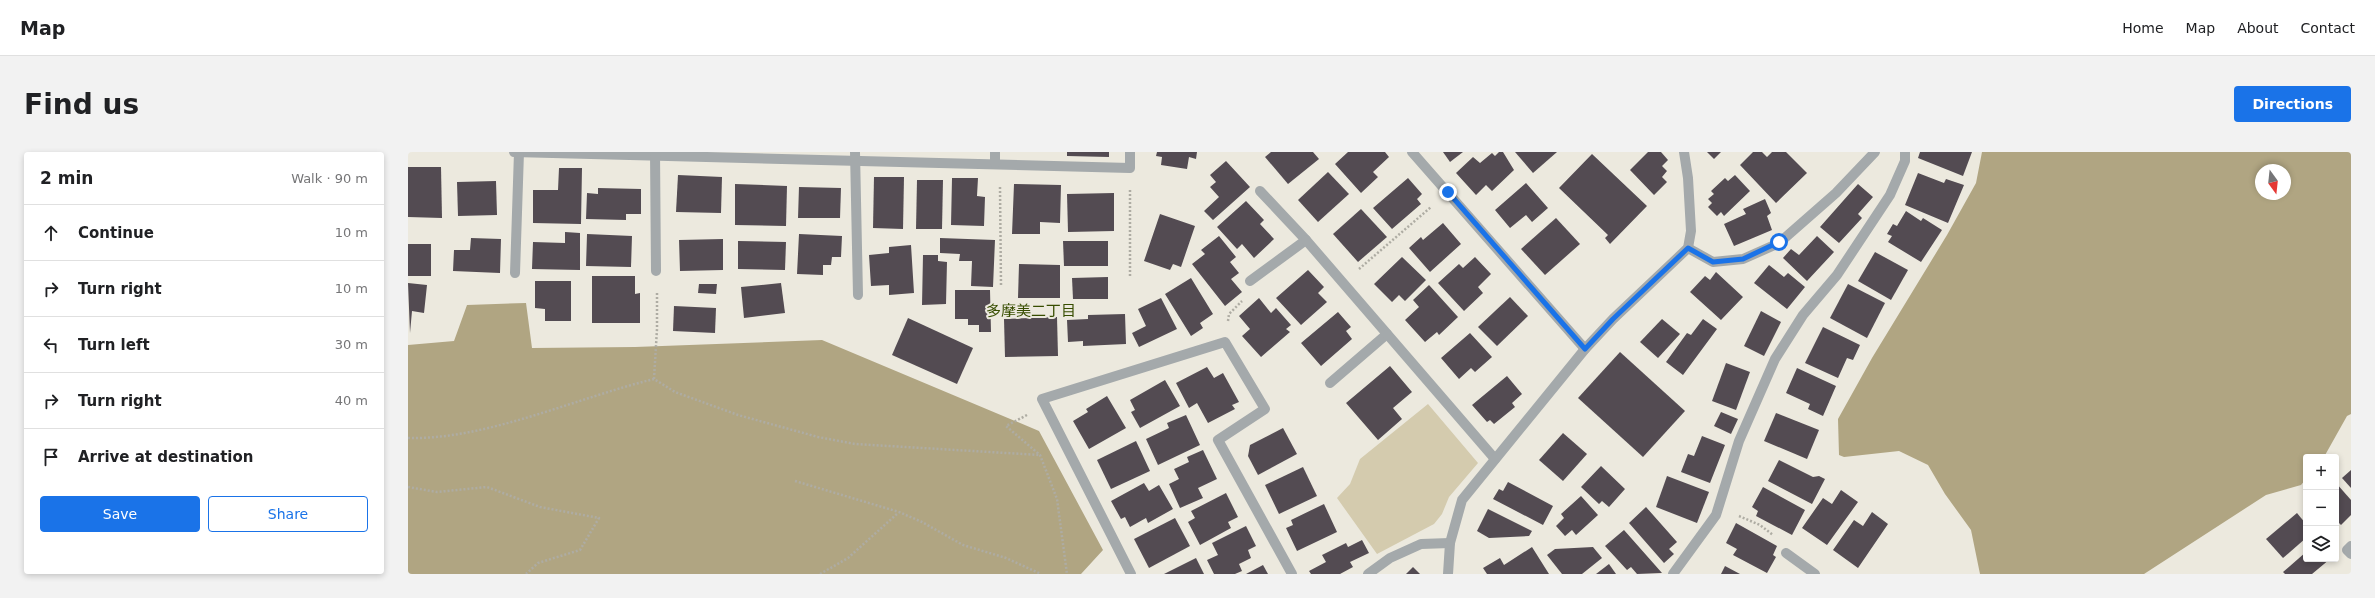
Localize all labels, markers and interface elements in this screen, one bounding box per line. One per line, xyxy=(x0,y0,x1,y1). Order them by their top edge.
text: Map xyxy=(20,17,65,39)
text: Home xyxy=(2122,20,2164,36)
text: Map xyxy=(2186,20,2215,36)
text: About xyxy=(2237,20,2279,36)
text: Contact xyxy=(2301,20,2355,36)
button: Directions xyxy=(2234,86,2351,122)
text: Find us xyxy=(24,88,139,121)
north arrow xyxy=(2255,164,2291,200)
text: 2 min xyxy=(40,168,93,188)
text: Walk · 90 m xyxy=(291,171,368,186)
route end xyxy=(1439,183,1457,201)
icon: ahead xyxy=(40,222,62,244)
text: Continue xyxy=(78,224,154,242)
text: 10 m xyxy=(335,225,368,240)
route start xyxy=(1770,233,1788,251)
icon: right xyxy=(40,278,62,300)
text: Turn right xyxy=(78,280,162,298)
text: 10 m xyxy=(335,281,368,296)
district label: 多摩美二丁目 xyxy=(986,302,1076,320)
icon: left xyxy=(40,334,62,356)
text: Turn left xyxy=(78,336,150,354)
text: 30 m xyxy=(335,337,368,352)
icon: right xyxy=(40,390,62,412)
text: Turn right xyxy=(78,392,162,410)
text: 40 m xyxy=(335,393,368,408)
icon: arrive xyxy=(40,446,62,468)
text: Arrive at destination xyxy=(78,448,253,466)
map controls xyxy=(2303,454,2339,562)
button: + xyxy=(2303,454,2339,490)
button: − xyxy=(2303,490,2339,526)
button: Save xyxy=(40,496,200,532)
button: Share xyxy=(208,496,368,532)
button: layers xyxy=(2303,526,2339,562)

